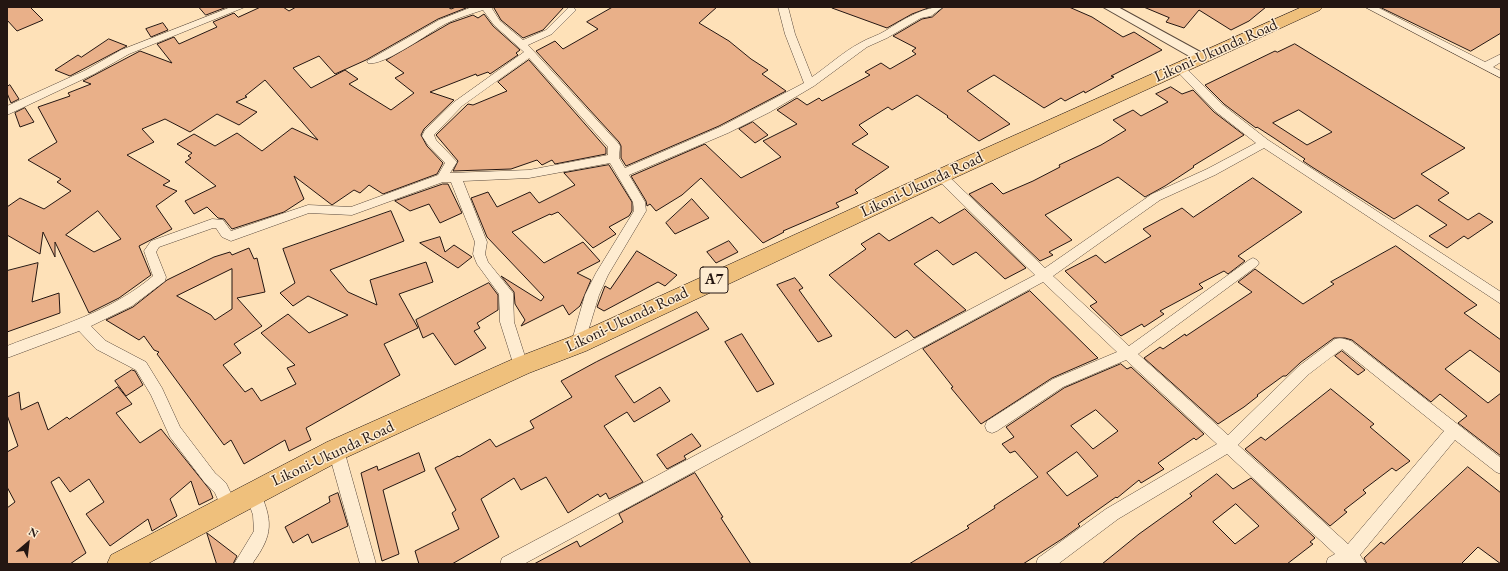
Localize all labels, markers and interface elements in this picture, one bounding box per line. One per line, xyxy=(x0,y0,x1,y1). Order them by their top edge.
street label: Likoni-Ukunda Road xyxy=(1151,15,1281,87)
street label: Likoni-Ukunda Road xyxy=(858,148,986,222)
road number: A7 xyxy=(700,267,728,293)
street label: Likoni-Ukunda Road xyxy=(563,283,691,357)
street label: Likoni-Ukunda Road xyxy=(269,417,397,491)
north arrow xyxy=(8,523,48,563)
text: N xyxy=(26,524,41,541)

